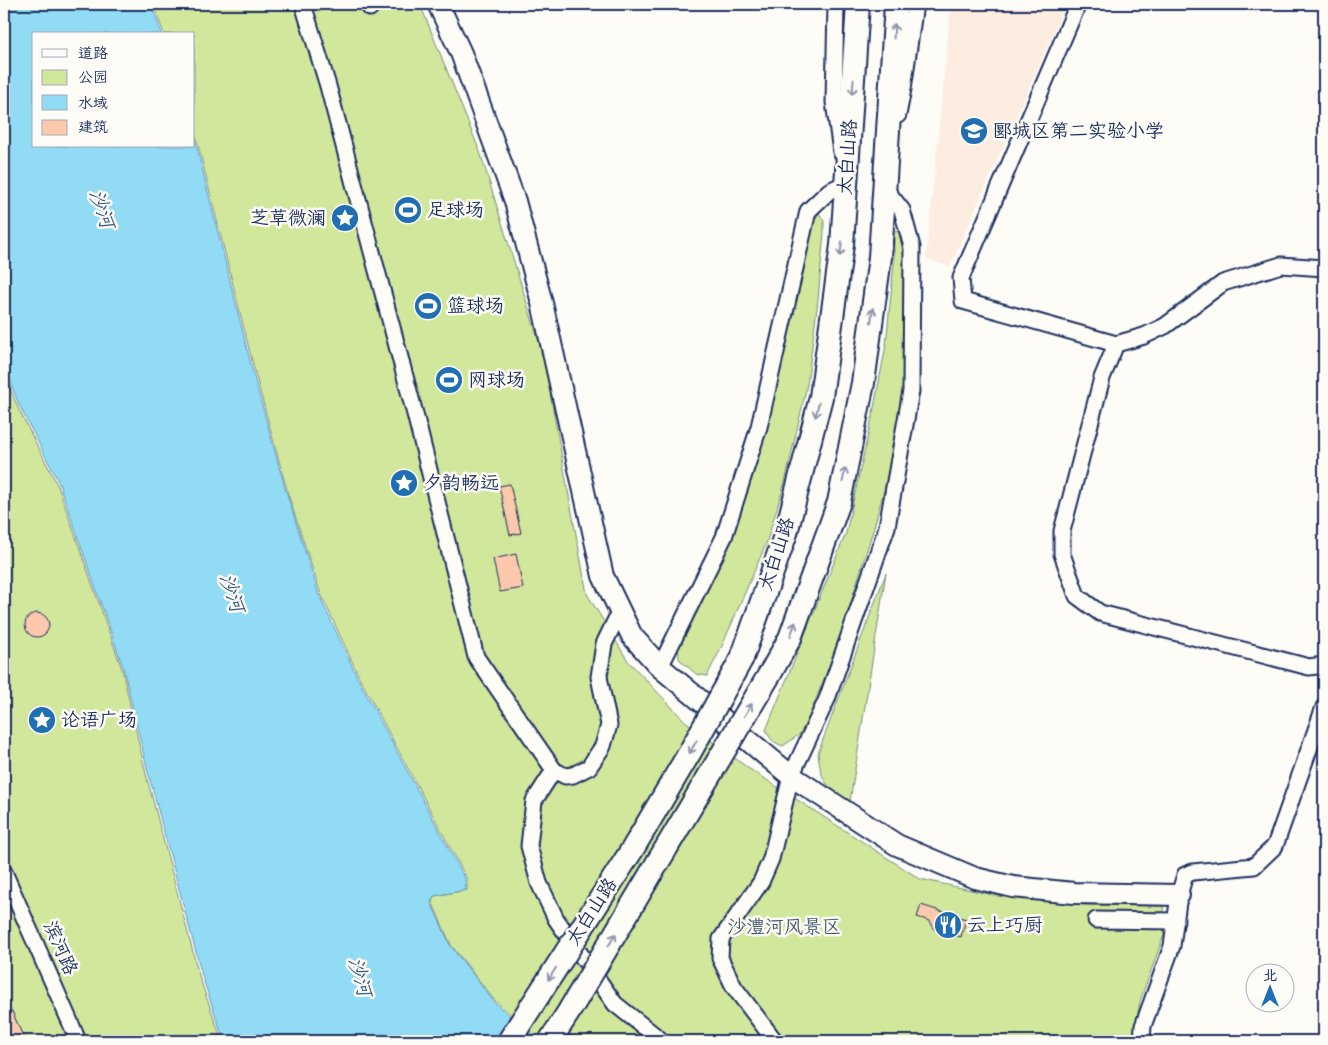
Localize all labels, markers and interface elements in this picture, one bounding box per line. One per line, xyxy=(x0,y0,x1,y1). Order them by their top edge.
one-way arrow xyxy=(890,24,899,40)
legend xyxy=(32,32,195,148)
text: 道路 xyxy=(78,44,108,64)
text: 公园 xyxy=(78,68,108,88)
one-way arrow xyxy=(848,79,857,95)
text: 水域 xyxy=(78,94,108,114)
school or university icon: 郾城区第二实验小学 xyxy=(959,116,989,146)
text: 建筑 xyxy=(78,118,108,138)
street label: 太白山路 xyxy=(833,118,863,196)
place label: 郾城区第二实验小学 xyxy=(993,119,1164,144)
water label: 沙河 xyxy=(82,186,121,235)
sports icon: 足球场 xyxy=(393,195,423,225)
place label: 足球场 xyxy=(427,198,484,223)
place icon: 芝草微澜 xyxy=(330,203,360,233)
place label: 芝草微澜 xyxy=(250,206,326,231)
one-way arrow xyxy=(836,241,846,257)
sports icon: 篮球场 xyxy=(413,291,443,321)
place label: 篮球场 xyxy=(447,294,504,319)
one-way arrow xyxy=(868,308,878,324)
sports icon: 网球场 xyxy=(434,365,464,395)
place label: 网球场 xyxy=(468,368,525,393)
one-way arrow xyxy=(812,402,822,418)
place icon: 夕韵畅远 xyxy=(389,468,419,498)
one-way arrow xyxy=(840,468,850,484)
place label: 夕韵畅远 xyxy=(423,471,499,496)
street label: 太白山路 xyxy=(753,514,801,594)
water label: 沙河 xyxy=(212,570,251,619)
one-way arrow xyxy=(789,622,798,638)
one-way arrow xyxy=(744,703,754,717)
place icon: 论语广场 xyxy=(27,705,57,735)
place label: 论语广场 xyxy=(61,708,137,733)
one-way arrow xyxy=(688,739,698,754)
street label: 太白山路 xyxy=(561,873,623,951)
restaurant icon: 云上巧厨 xyxy=(933,910,963,940)
place label: 云上巧厨 xyxy=(967,913,1043,938)
park label: 沙澧河风景区 xyxy=(727,915,841,940)
street label: 滨河路 xyxy=(37,917,83,979)
one-way arrow xyxy=(607,933,617,947)
water label: 沙河 xyxy=(341,954,378,1003)
north arrow xyxy=(1246,962,1296,1012)
one-way arrow xyxy=(547,967,557,981)
text: 北 xyxy=(1263,967,1277,985)

